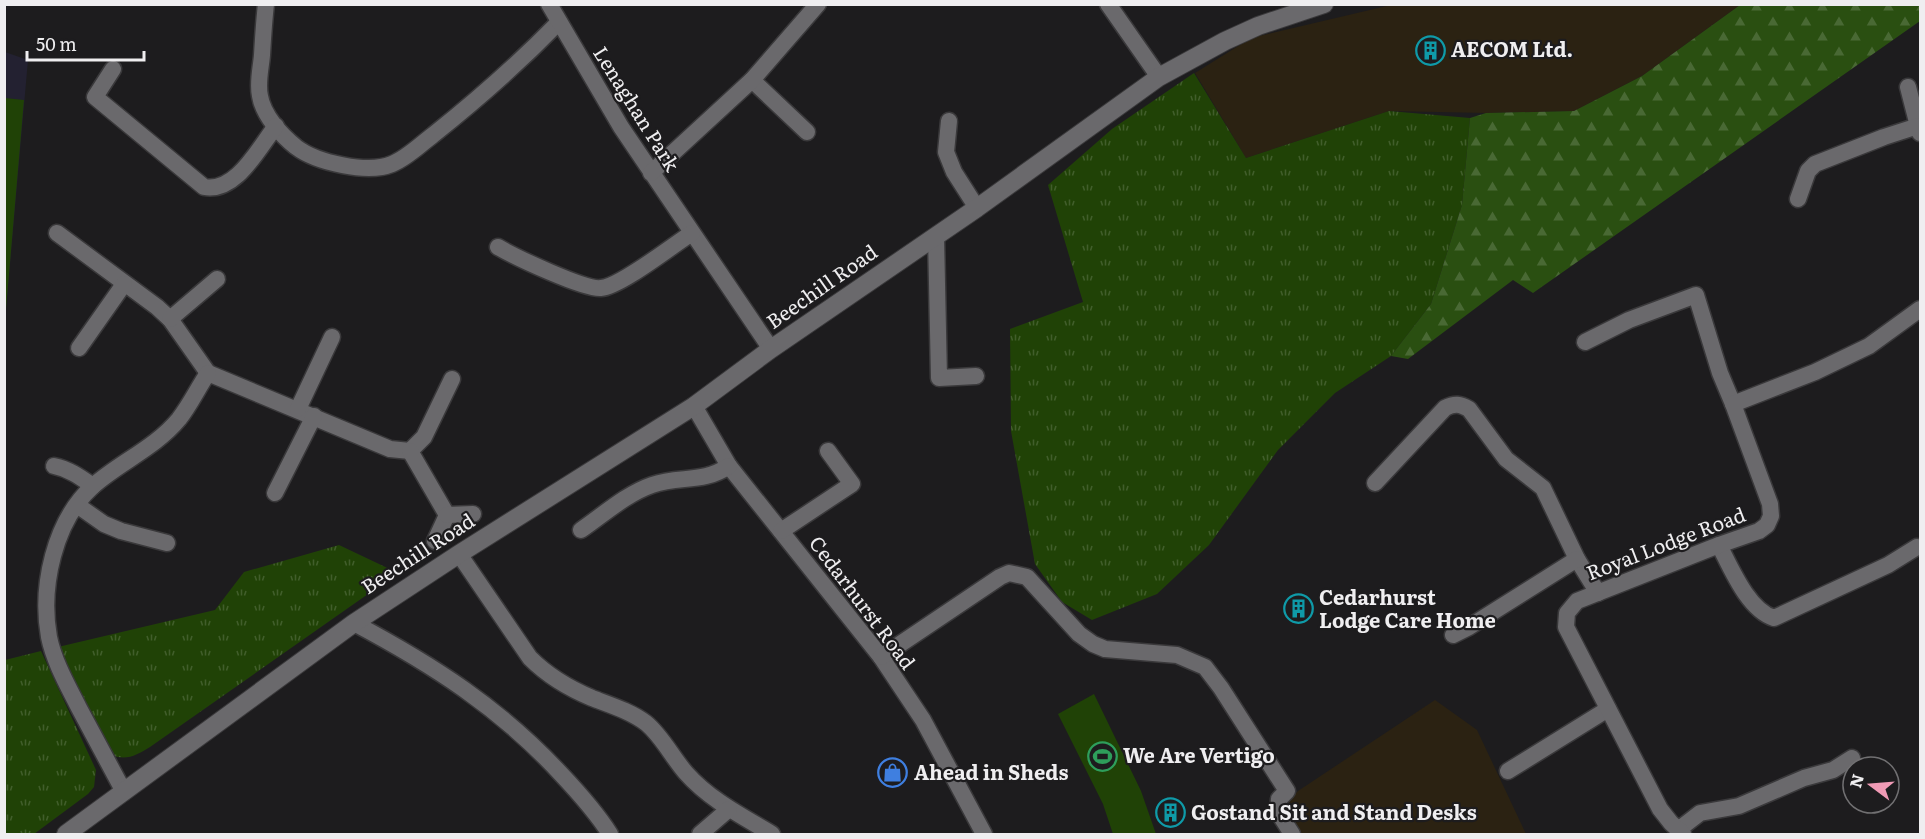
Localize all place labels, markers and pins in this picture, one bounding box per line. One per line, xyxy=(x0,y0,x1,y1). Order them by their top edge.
place label: AECOM Ltd. xyxy=(1451,33,1573,63)
building icon: AECOM Ltd. xyxy=(1414,34,1446,66)
place label: Cedarhurst Lodge Care Home xyxy=(1319,581,1496,634)
building icon: Cedarhurst Lodge Care Home xyxy=(1282,593,1314,625)
place label: We Are Vertigo xyxy=(1123,739,1275,769)
sports icon: We Are Vertigo xyxy=(1086,740,1118,772)
place label: Ahead in Sheds xyxy=(914,756,1068,786)
shop icon: Ahead in Sheds xyxy=(877,757,909,789)
place label: Gostand Sit and Stand Desks xyxy=(1191,796,1477,826)
building icon: Gostand Sit and Stand Desks xyxy=(1154,797,1186,829)

